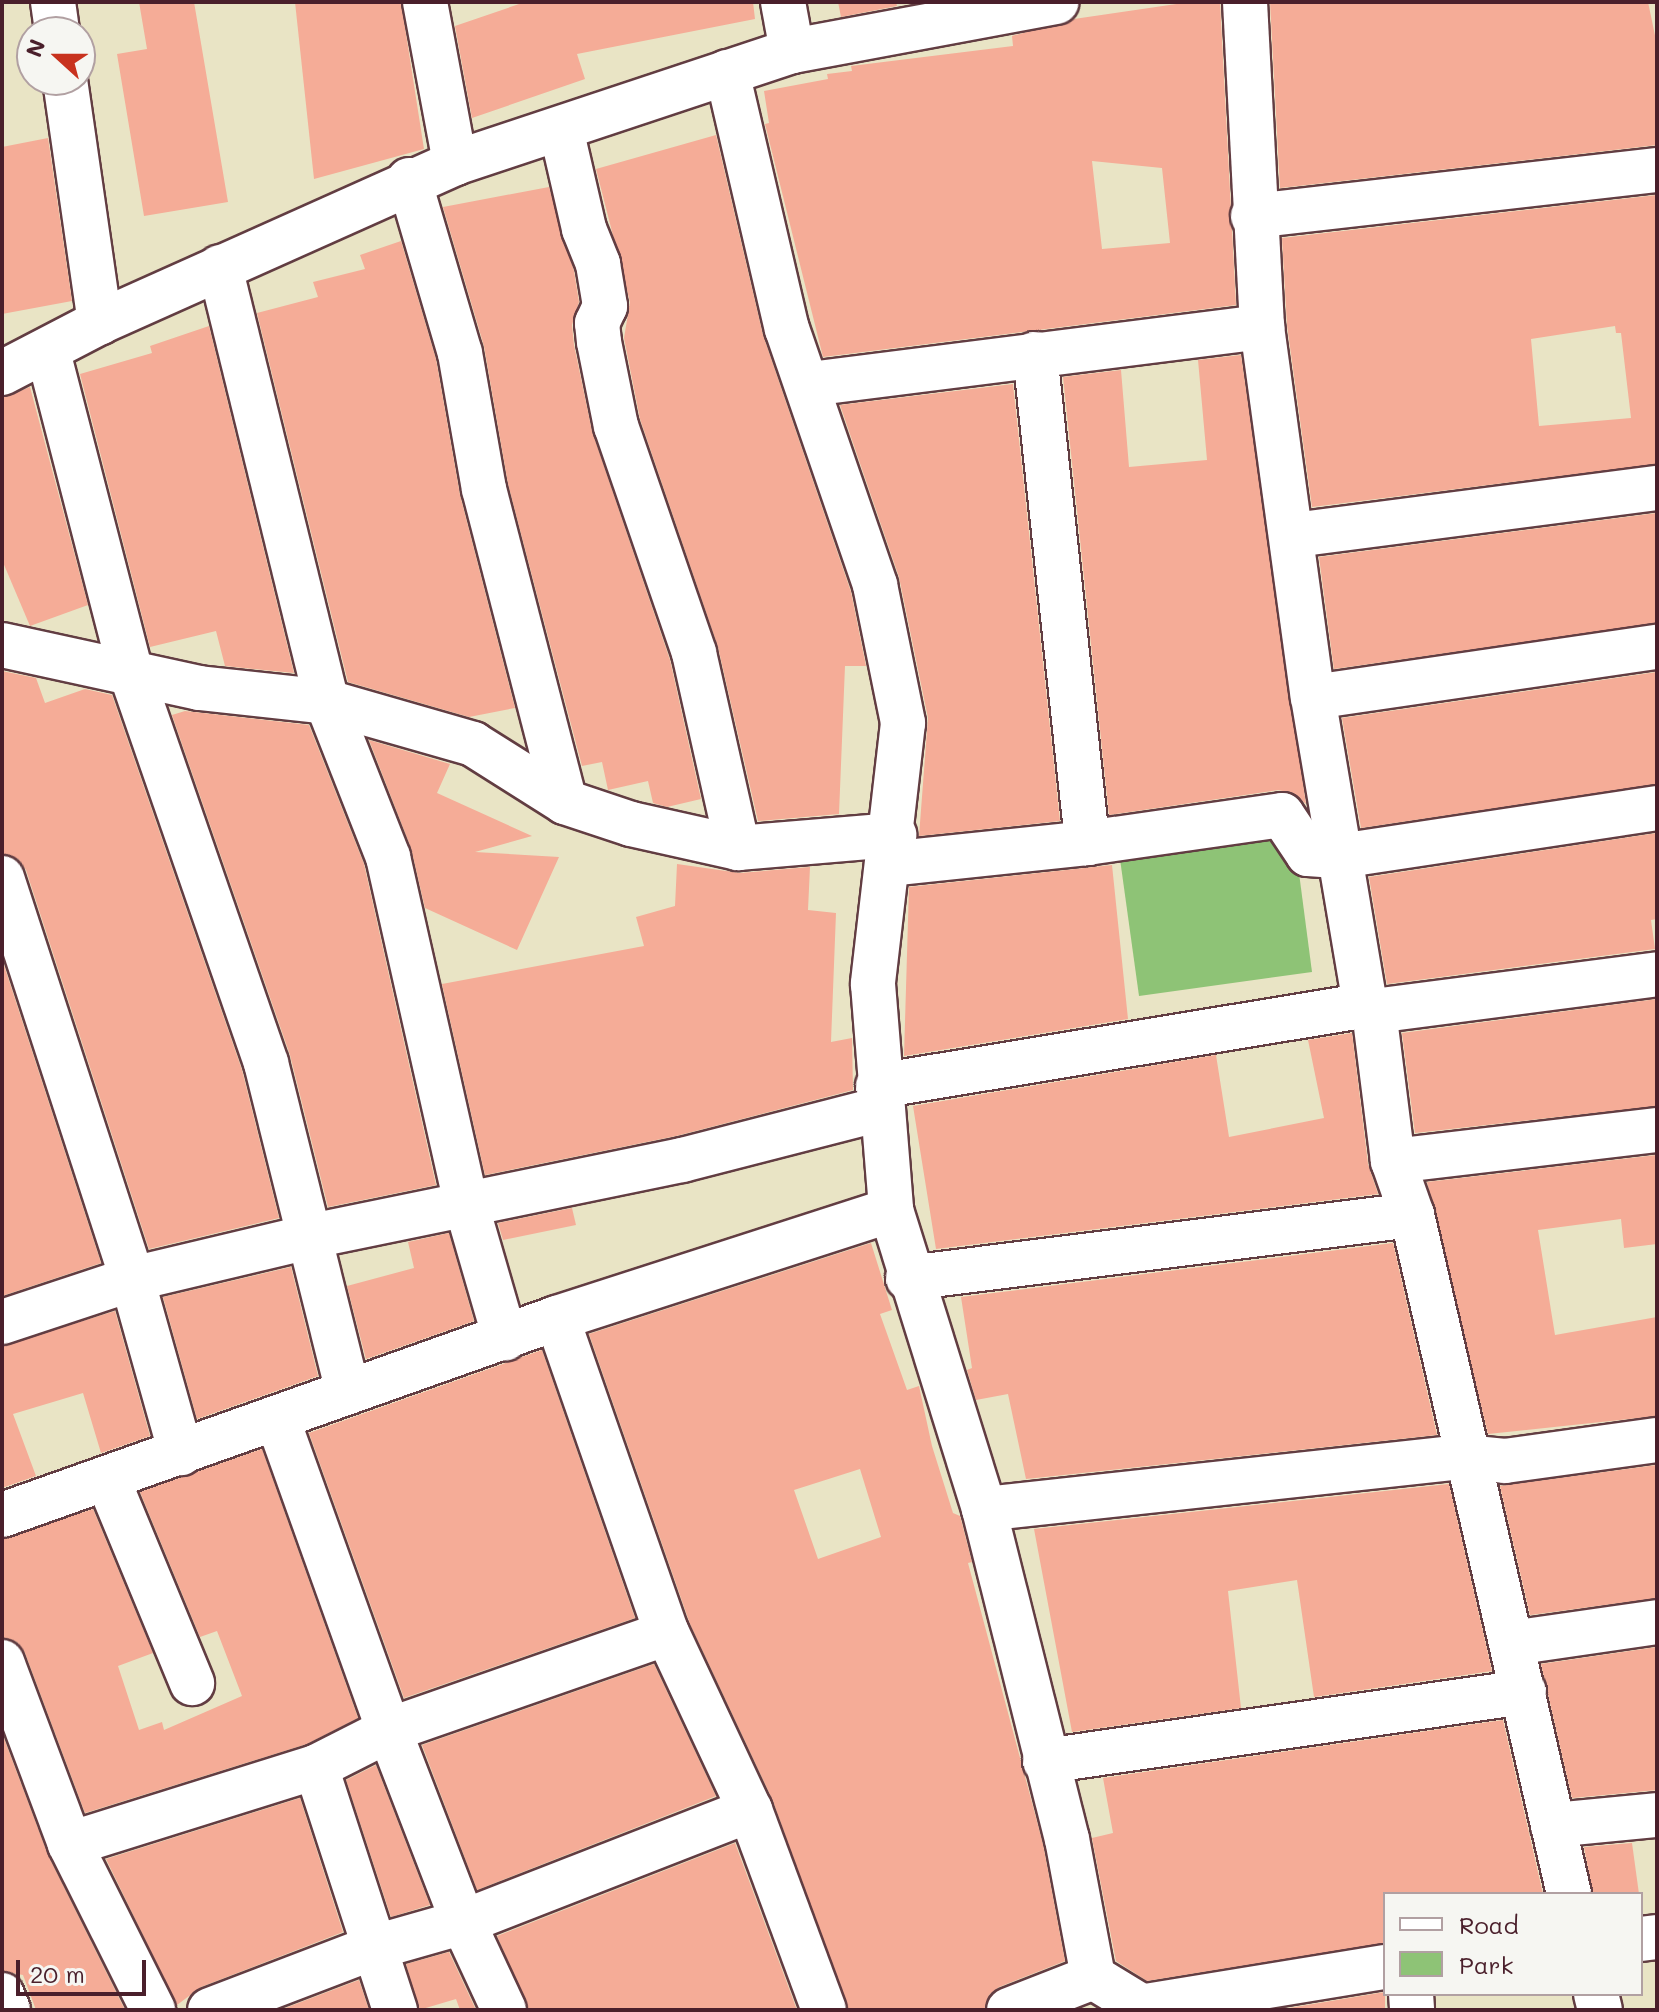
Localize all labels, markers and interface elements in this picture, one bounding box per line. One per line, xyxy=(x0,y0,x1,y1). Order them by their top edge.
north arrow xyxy=(16,16,96,96)
text: N xyxy=(18,35,52,61)
legend xyxy=(1383,1892,1643,1996)
text: Road xyxy=(1459,1909,1519,1940)
scale bar xyxy=(20,1944,150,1994)
text: Park xyxy=(1459,1949,1513,1980)
text: 20 m xyxy=(30,1958,85,1989)

